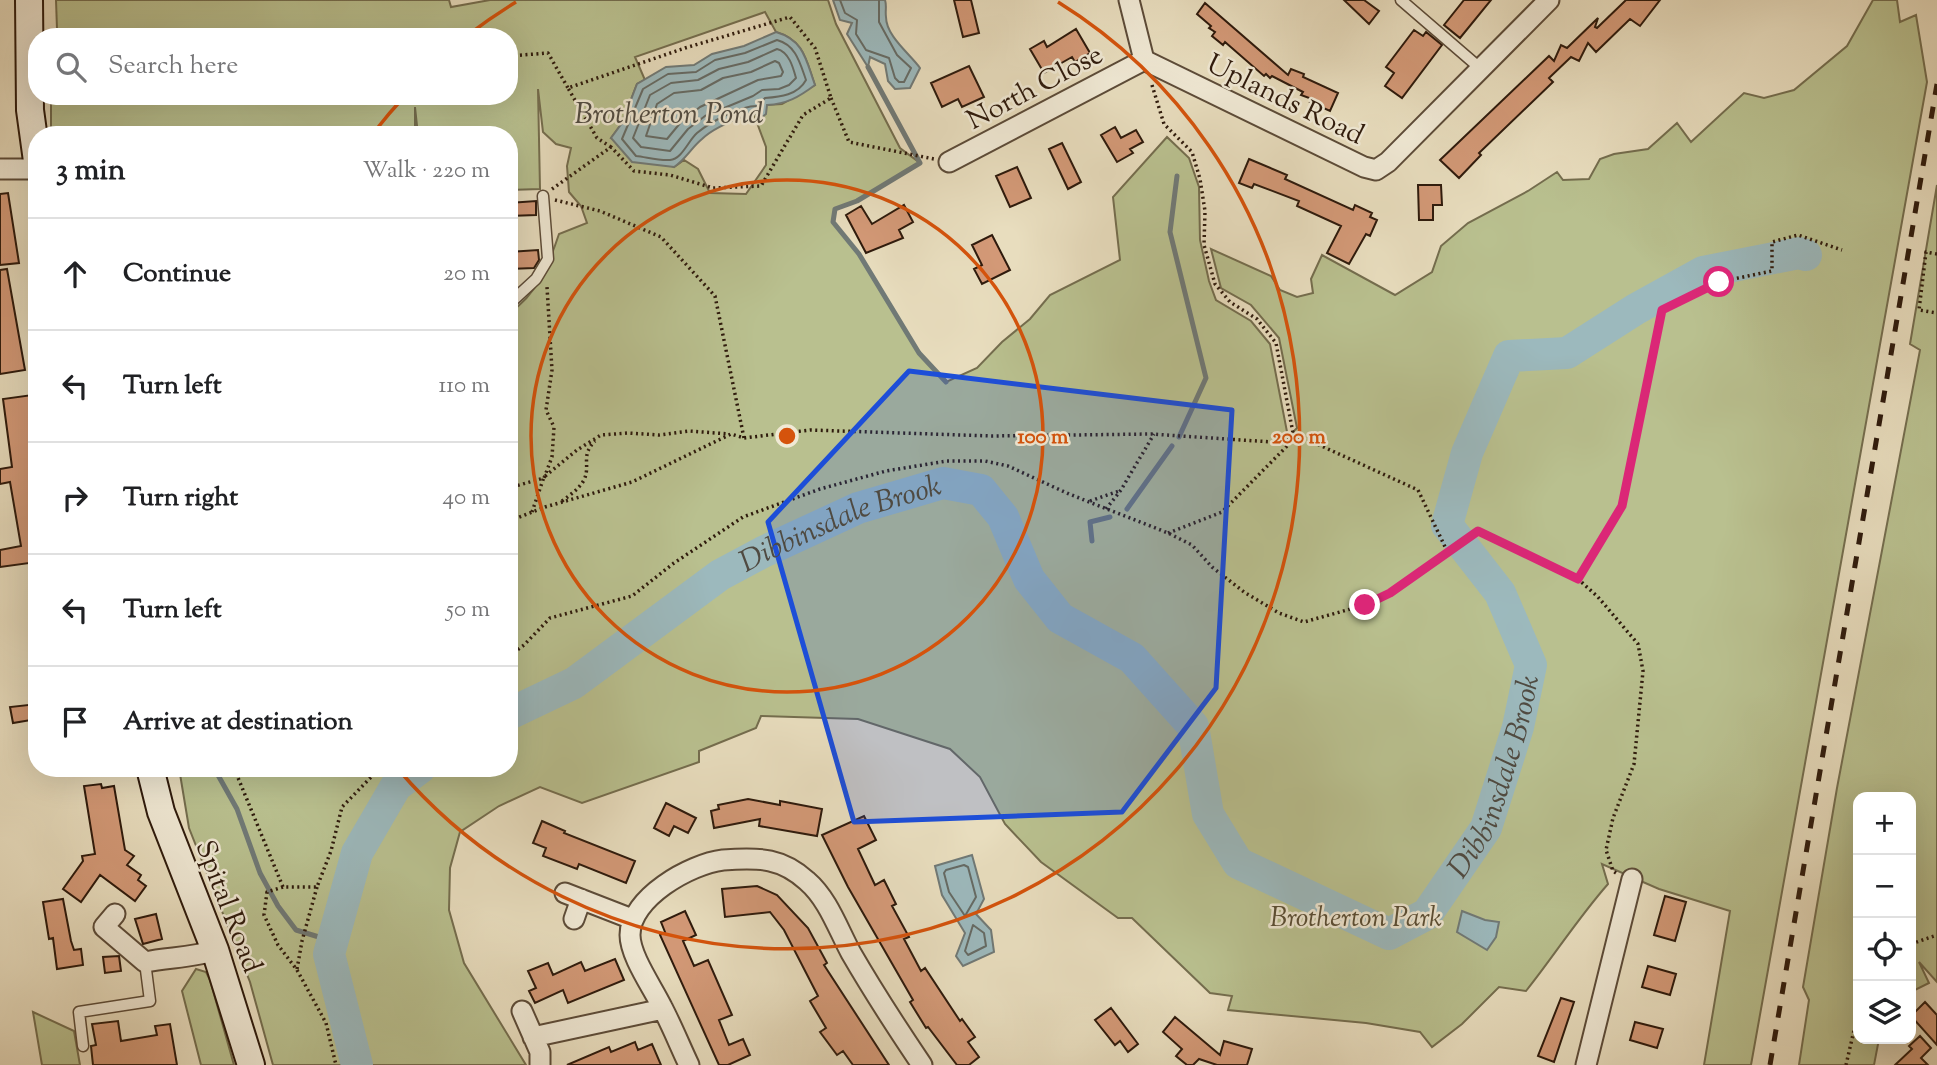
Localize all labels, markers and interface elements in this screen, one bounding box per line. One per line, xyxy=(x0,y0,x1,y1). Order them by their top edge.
search box xyxy=(28,28,518,105)
street label: North Close xyxy=(960,36,1111,141)
street label: Uplands Road xyxy=(1199,45,1370,156)
icon: search xyxy=(52,48,90,86)
text: Search here xyxy=(108,48,238,85)
water label: Brotherton Pond xyxy=(575,94,764,137)
text: 3 min xyxy=(56,150,126,193)
text: Walk · 220 m xyxy=(363,155,490,188)
icon: ahead xyxy=(56,255,94,293)
text: Continue xyxy=(123,256,231,293)
text: 20 m xyxy=(443,258,490,291)
route start xyxy=(1703,266,1734,297)
icon: left xyxy=(56,367,94,405)
text: Turn left xyxy=(123,368,222,405)
text: 110 m xyxy=(439,370,490,403)
text: 100 m xyxy=(1018,423,1069,453)
text: 200 m xyxy=(1272,423,1327,453)
centre of rings xyxy=(775,424,799,448)
water label: Dibbinsdale Brook xyxy=(732,466,947,585)
icon: right xyxy=(56,479,94,517)
text: Turn right xyxy=(123,480,238,517)
text: 40 m xyxy=(443,482,490,515)
route end xyxy=(1349,589,1380,620)
icon: left xyxy=(56,591,94,629)
text: Turn left xyxy=(123,592,222,629)
text: 50 m xyxy=(446,594,490,627)
water label: Dibbinsdale Brook xyxy=(1439,671,1552,888)
icon: arrive xyxy=(56,703,94,741)
text: Arrive at destination xyxy=(123,704,353,741)
map controls xyxy=(1853,792,1916,1044)
button: + xyxy=(1853,792,1916,855)
street label: Spital Road xyxy=(184,835,271,979)
button: − xyxy=(1853,855,1916,918)
park label: Brotherton Park xyxy=(1270,899,1442,939)
button: locate xyxy=(1853,918,1916,981)
button: layers xyxy=(1853,981,1916,1044)

